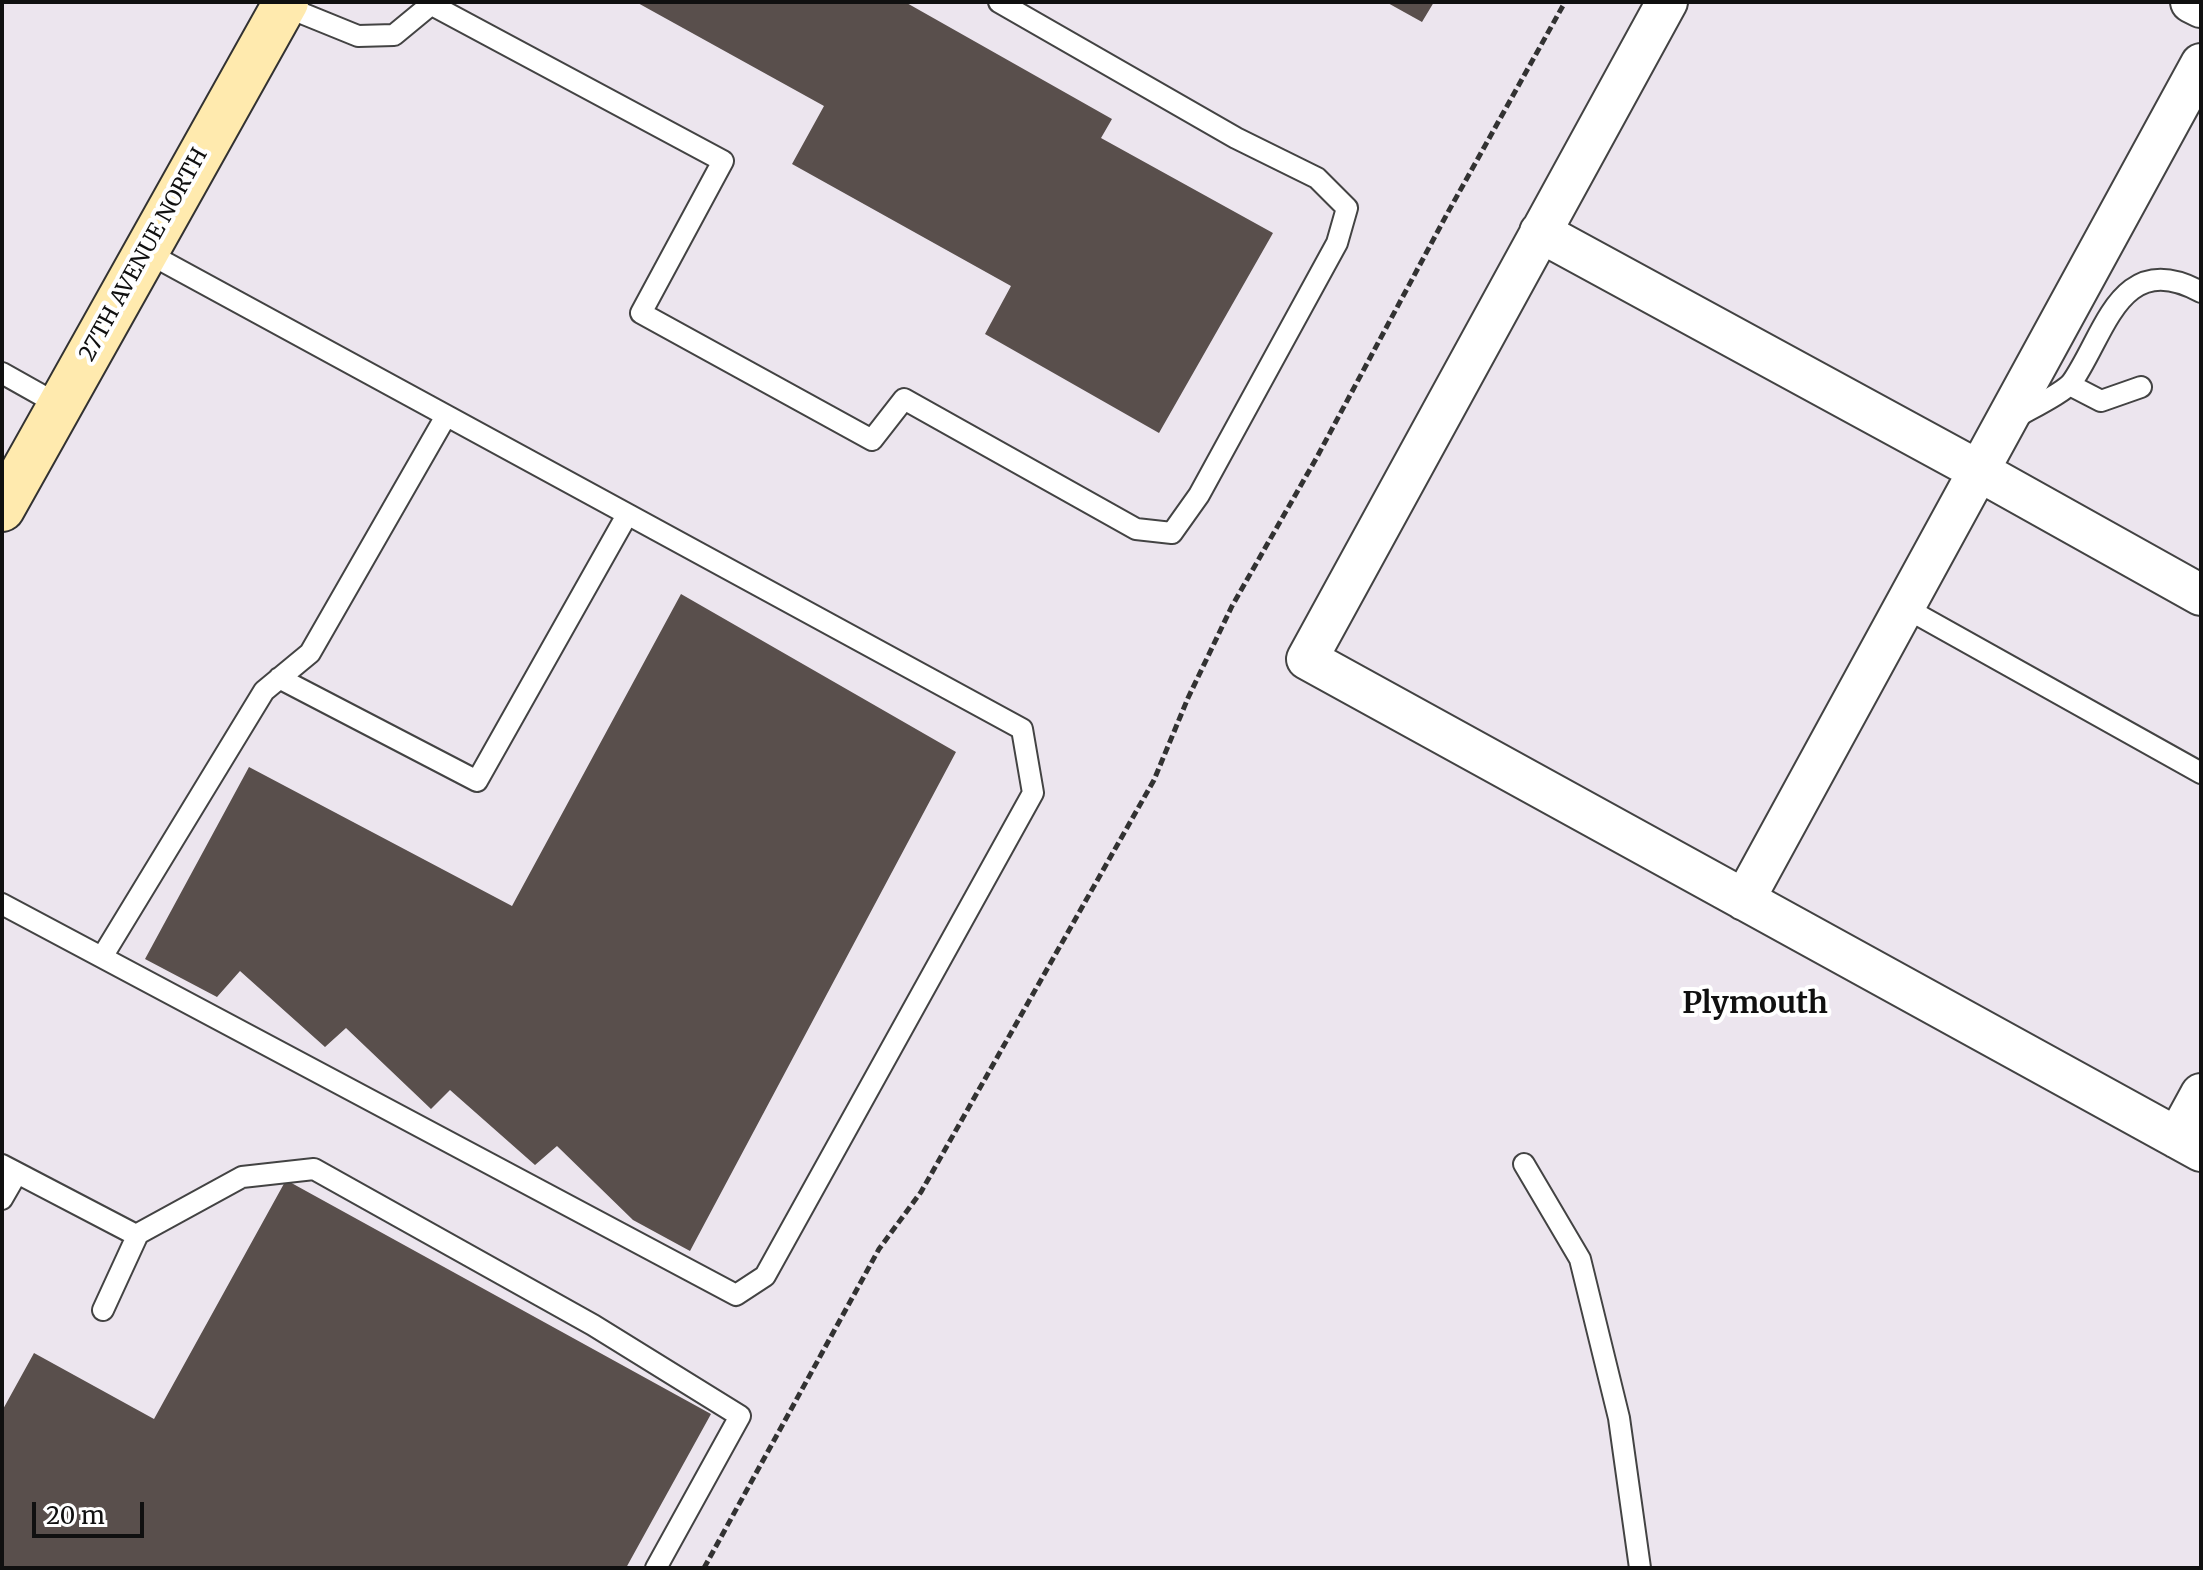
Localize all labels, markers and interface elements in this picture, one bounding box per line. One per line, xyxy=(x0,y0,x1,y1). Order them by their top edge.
street label: 27TH AVENUE NORTH xyxy=(74,144,214,366)
district label: Plymouth xyxy=(1682,987,1828,1023)
scale bar xyxy=(36,1486,148,1536)
text: 20 m xyxy=(46,1500,105,1531)

